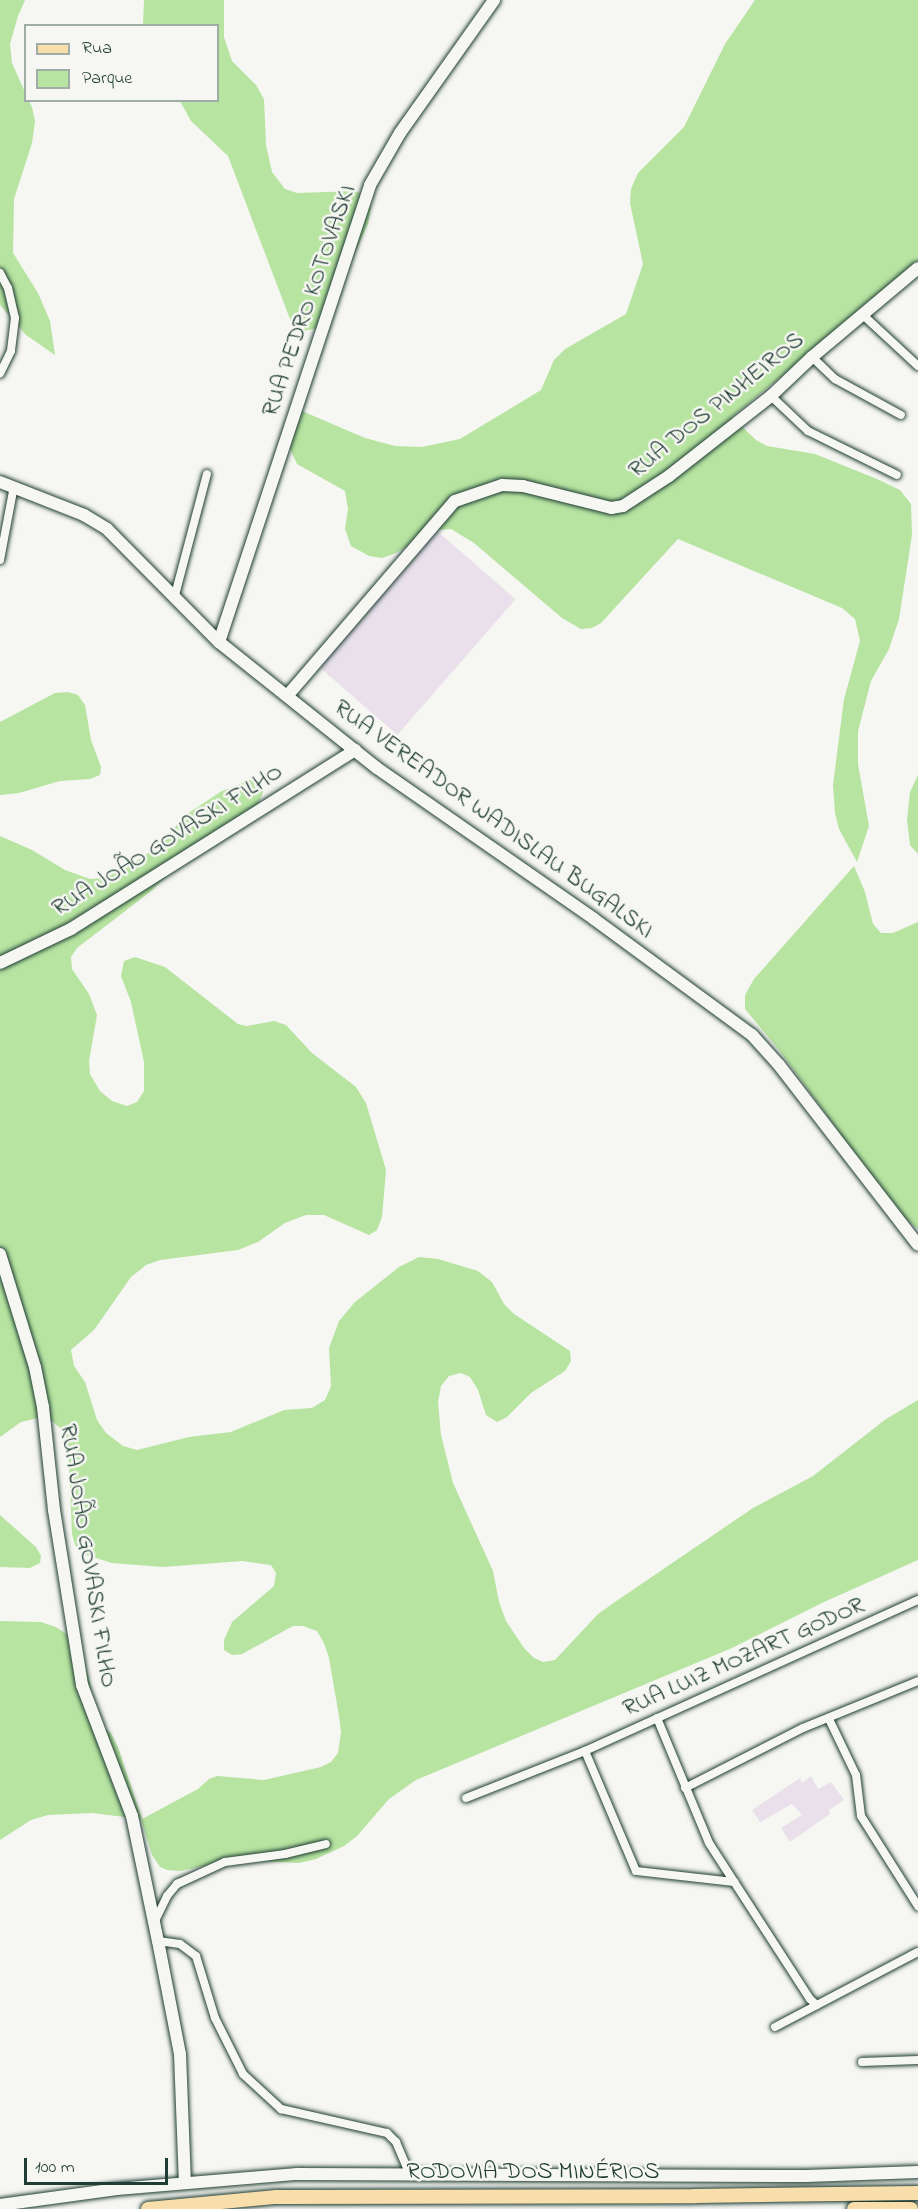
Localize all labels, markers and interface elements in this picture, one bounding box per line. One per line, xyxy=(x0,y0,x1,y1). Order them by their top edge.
legend xyxy=(24,24,219,102)
text: Rua xyxy=(82,36,112,62)
text: Parque xyxy=(82,66,132,92)
street label: RUA PEDRO KOTOVASKI xyxy=(257,181,363,421)
street label: RUA DOS PINHEIROS xyxy=(624,326,810,486)
street label: RUA VEREADOR WADISLAU BUGALSKI xyxy=(327,694,659,946)
street label: RUA JOÃO GOVASKI FILHO xyxy=(47,758,289,924)
street label: RUA JOÃO GOVASKI FILHO xyxy=(52,1422,122,1690)
street label: RUA LUIZ MOZART GODOR xyxy=(619,1592,869,1724)
scale bar xyxy=(27,2146,171,2184)
text: 100 m xyxy=(35,2155,75,2181)
street label: RODOVIA DOS MINÉRIOS xyxy=(407,2159,659,2187)

